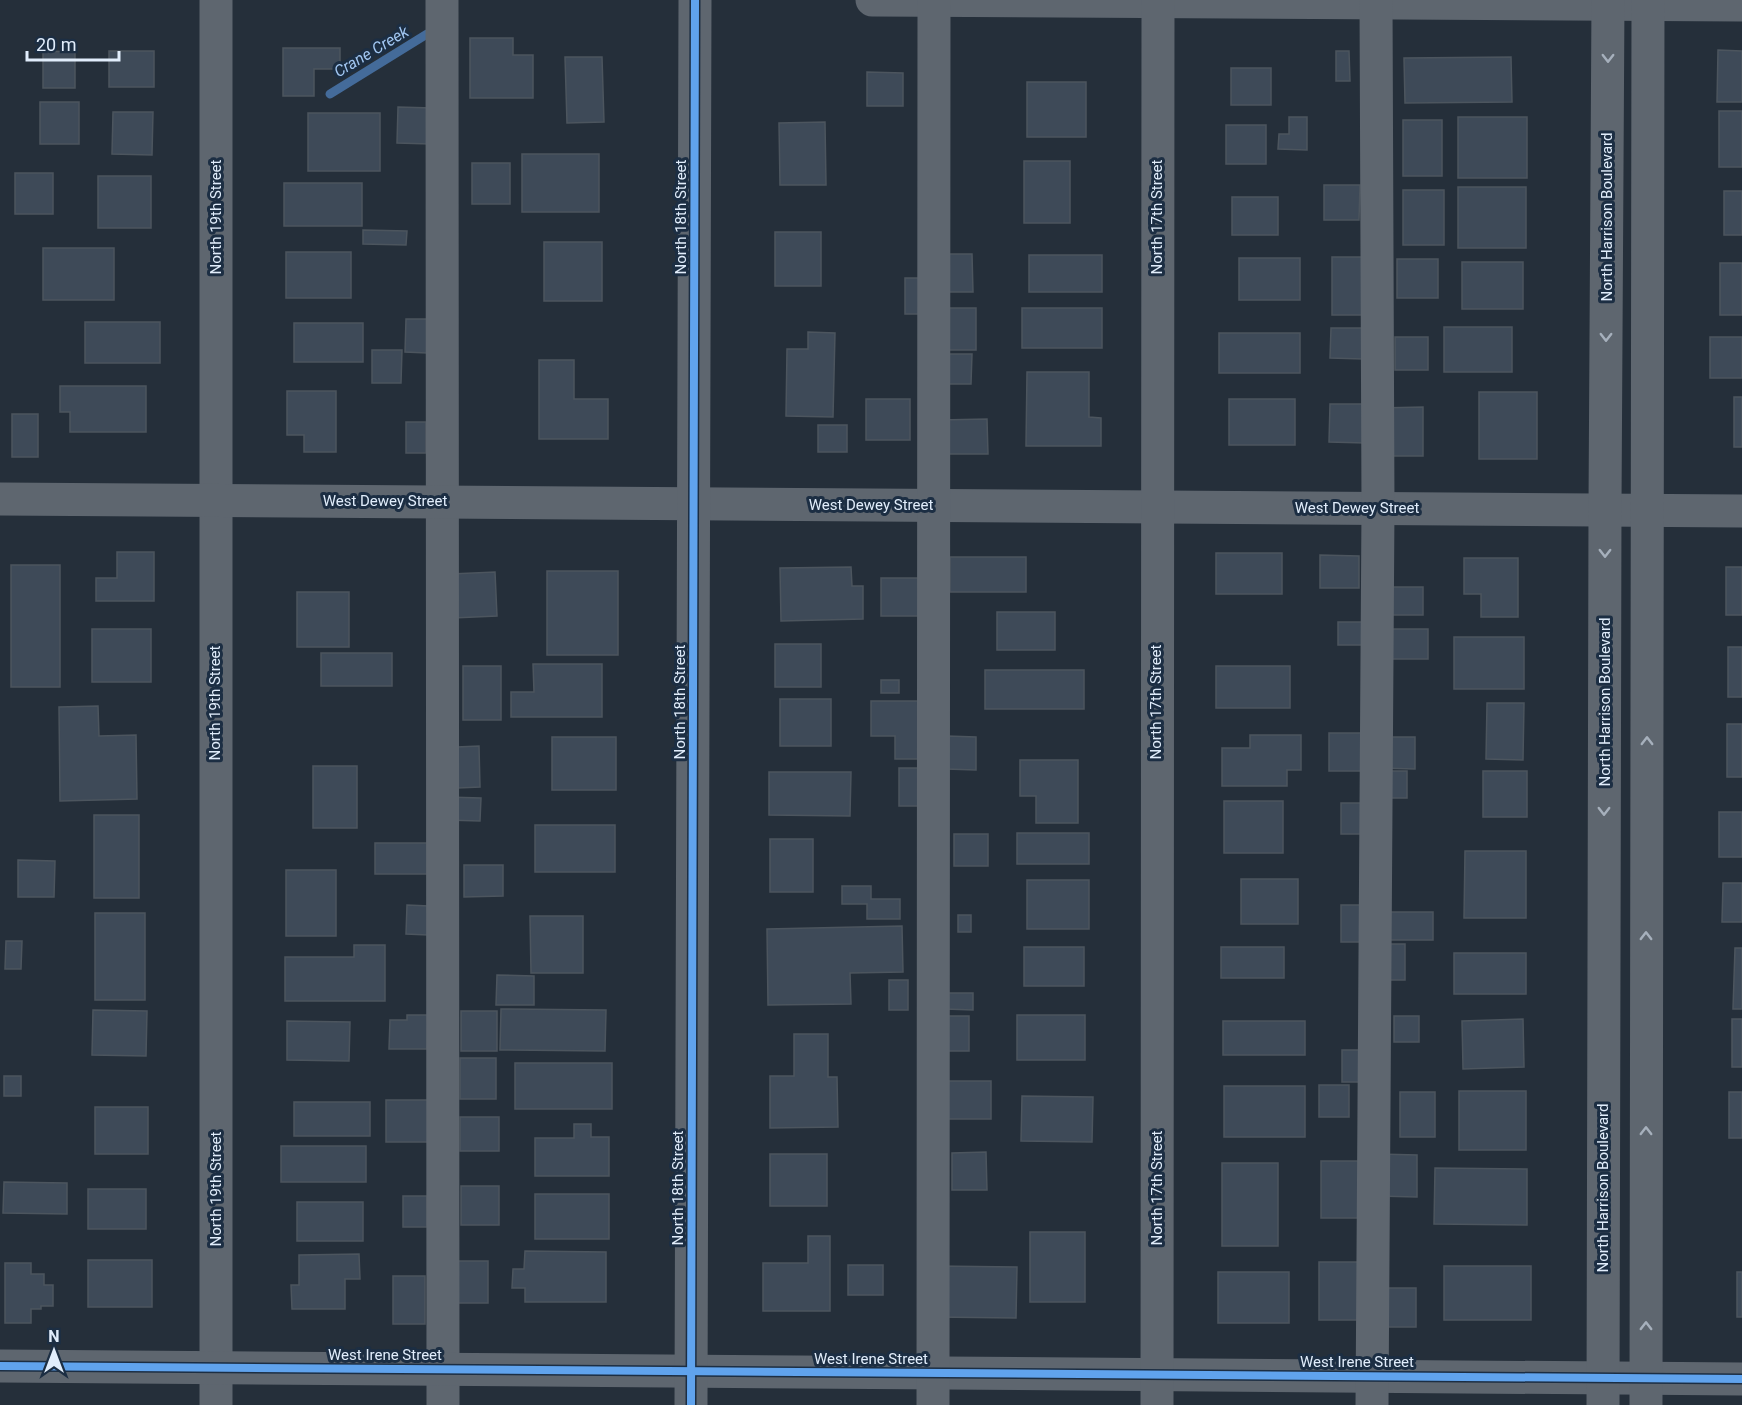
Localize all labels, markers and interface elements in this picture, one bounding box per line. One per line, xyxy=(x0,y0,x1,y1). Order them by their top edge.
water label: Crane Creek xyxy=(330,21,413,81)
scale bar xyxy=(27,24,118,62)
text: 20 m xyxy=(36,34,76,55)
one-way arrow xyxy=(1602,54,1614,63)
street label: North Harrison Boulevard xyxy=(1598,133,1616,301)
street label: North 19th Street xyxy=(207,159,225,274)
street label: North 18th Street xyxy=(672,159,690,274)
street label: North 17th Street xyxy=(1148,159,1166,274)
one-way arrow xyxy=(1600,333,1612,342)
street label: West Dewey Street xyxy=(323,492,447,510)
street label: West Dewey Street xyxy=(809,496,933,514)
street label: West Dewey Street xyxy=(1295,499,1419,517)
one-way arrow xyxy=(1599,549,1611,558)
street label: North Harrison Boulevard xyxy=(1596,618,1614,786)
street label: North 18th Street xyxy=(671,644,689,759)
street label: North 17th Street xyxy=(1147,644,1165,759)
street label: North 19th Street xyxy=(206,645,224,760)
one-way arrow xyxy=(1641,736,1653,745)
one-way arrow xyxy=(1598,807,1610,816)
one-way arrow xyxy=(1640,931,1652,940)
street label: North Harrison Boulevard xyxy=(1594,1104,1612,1272)
one-way arrow xyxy=(1640,1126,1652,1135)
street label: North 18th Street xyxy=(669,1130,687,1245)
street label: North 17th Street xyxy=(1148,1130,1166,1245)
street label: North 19th Street xyxy=(207,1131,225,1246)
north arrow xyxy=(24,1321,84,1381)
one-way arrow xyxy=(1640,1321,1652,1330)
text: N xyxy=(48,1327,60,1346)
street label: West Irene Street xyxy=(328,1346,442,1364)
street label: West Irene Street xyxy=(814,1350,928,1368)
street label: West Irene Street xyxy=(1300,1353,1414,1371)

